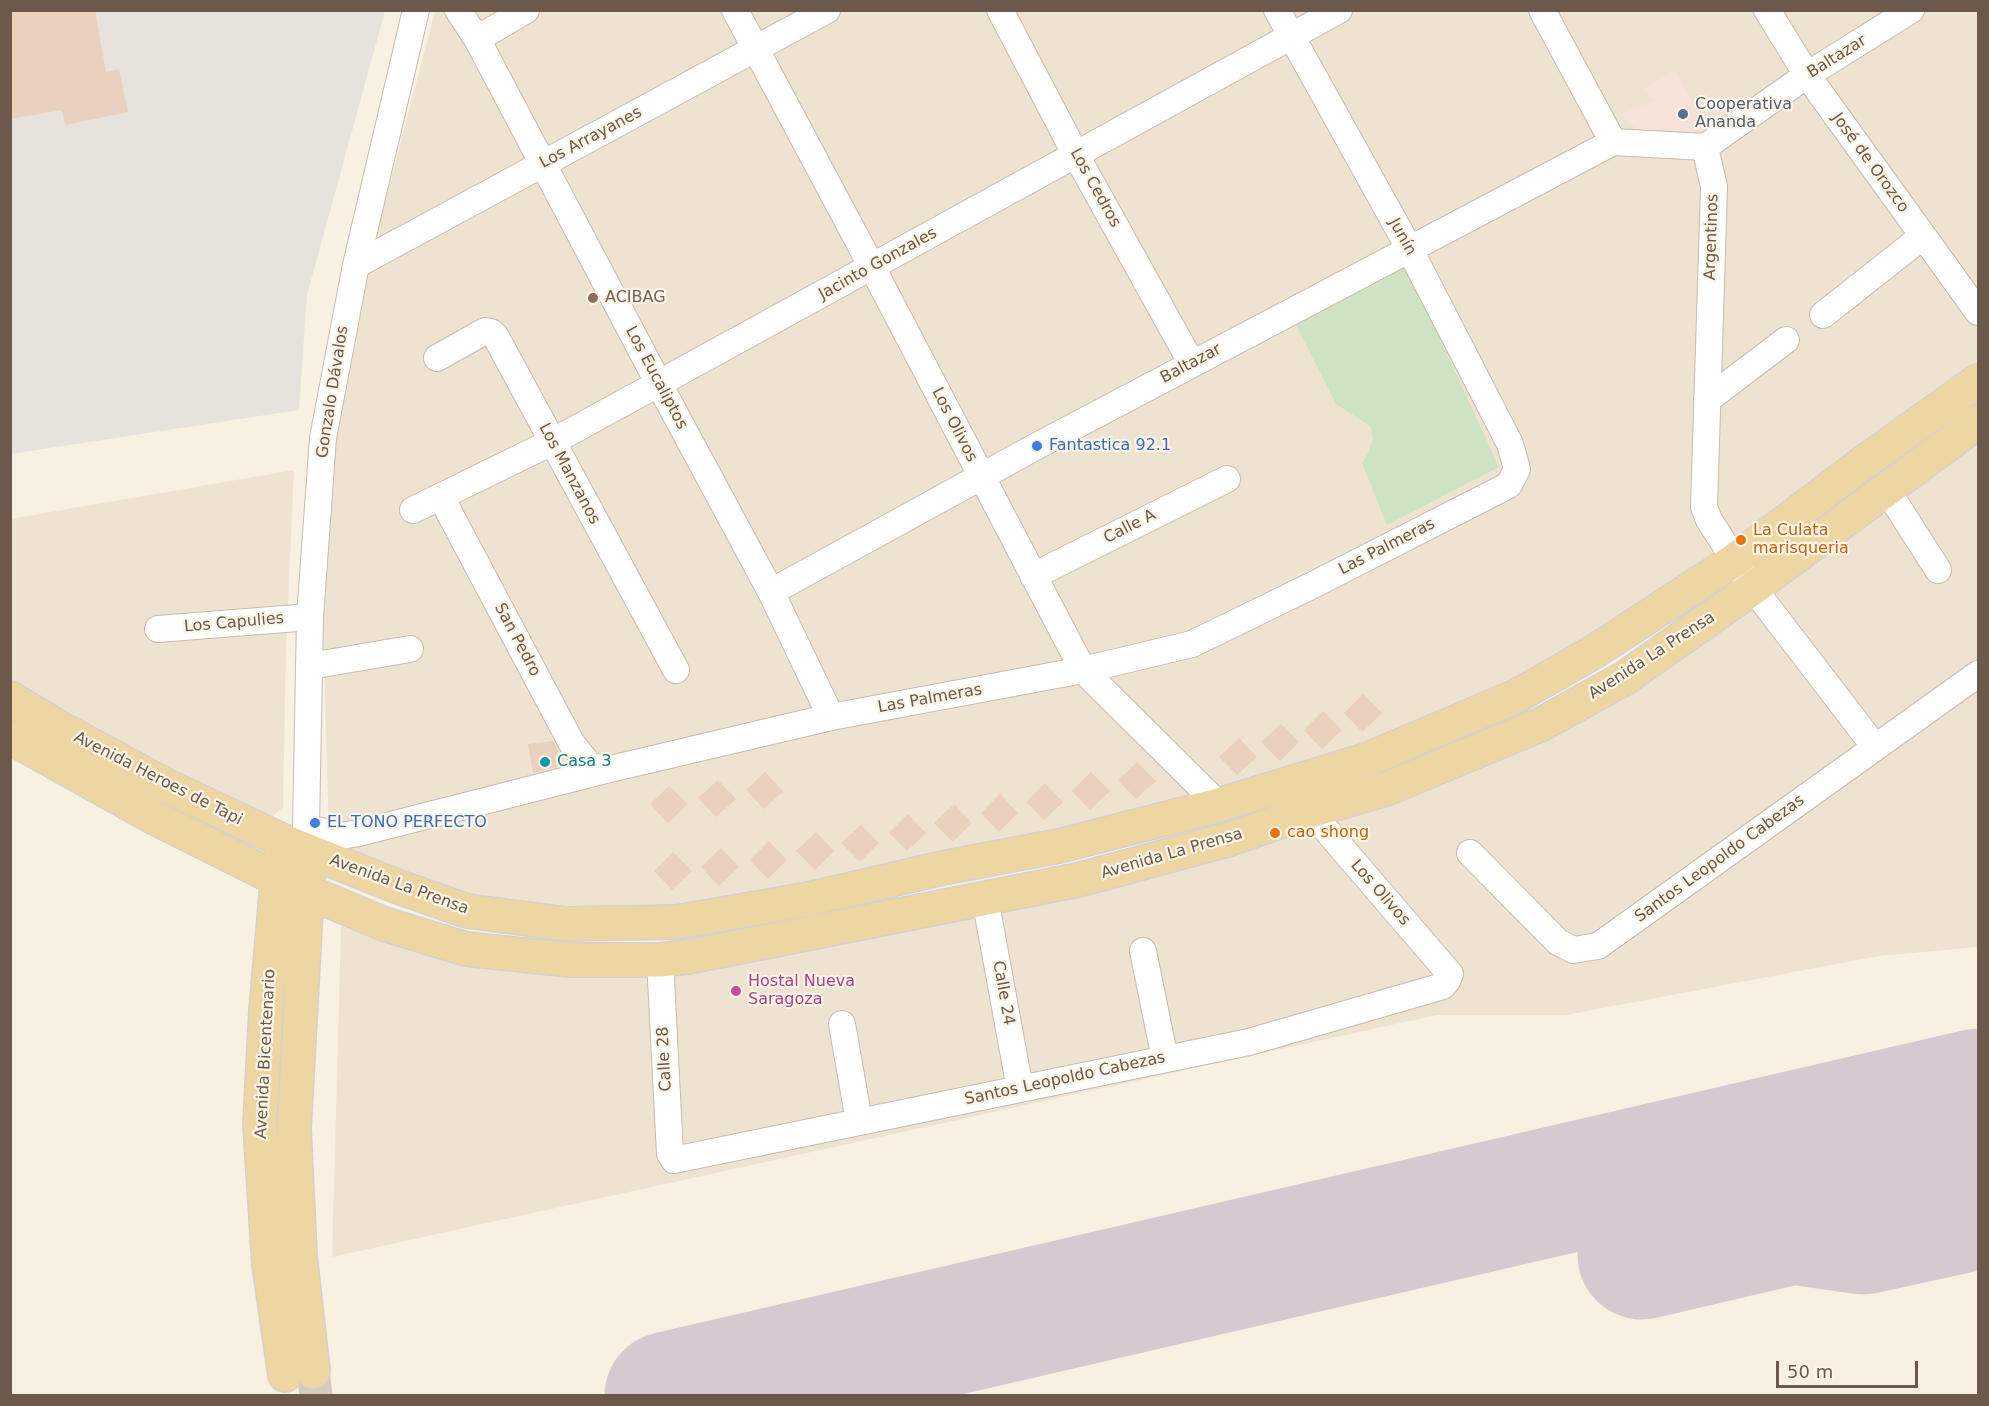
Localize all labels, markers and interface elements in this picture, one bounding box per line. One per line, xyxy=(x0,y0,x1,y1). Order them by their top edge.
street label: Baltazar xyxy=(1804,31,1870,83)
place label: Cooperativa Ananda xyxy=(1695,95,1792,133)
street label: Los Arrayanes xyxy=(537,103,645,173)
marker: Cooperativa Ananda xyxy=(1676,107,1690,121)
street label: José de Orozco xyxy=(1827,109,1913,217)
street label: Los Cedros xyxy=(1065,145,1125,231)
street label: Argentinos xyxy=(1701,194,1723,280)
street label: Junín xyxy=(1384,215,1420,259)
street label: Jacinto Gonzales xyxy=(816,224,940,304)
place label: ACIBAG xyxy=(605,288,666,308)
marker: ACIBAG xyxy=(586,291,600,305)
street label: Los Eucaliptos xyxy=(621,323,691,433)
street label: Gonzalo Dávalos xyxy=(313,324,353,460)
street label: Baltazar xyxy=(1157,340,1225,388)
street label: Los Olivos xyxy=(927,385,981,465)
street label: Los Manzanos xyxy=(534,420,604,528)
place label: Fantastica 92.1 xyxy=(1049,436,1171,456)
marker: Fantastica 92.1 xyxy=(1030,439,1044,453)
street label: Calle A xyxy=(1101,506,1159,548)
street label: Las Palmeras xyxy=(1336,515,1438,579)
place label: La Culata marisqueria xyxy=(1753,521,1849,559)
marker: La Culata marisqueria xyxy=(1734,533,1748,547)
street label: San Pedro xyxy=(490,600,544,680)
street label: Avenida La Prensa xyxy=(1585,608,1719,704)
street label: Los Capulies xyxy=(183,609,285,637)
street label: Las Palmeras xyxy=(876,680,984,718)
street label: Avenida Heroes de Tapi xyxy=(70,728,246,830)
place label: Casa 3 xyxy=(557,752,611,772)
marker: Casa 3 xyxy=(538,755,552,769)
street label: Santos Leopoldo Cabezas xyxy=(1632,791,1808,927)
place label: EL TONO PERFECTO xyxy=(327,813,487,833)
marker: EL TONO PERFECTO xyxy=(308,816,322,830)
place label: cao shong xyxy=(1287,823,1369,843)
street label: Avenida La Prensa xyxy=(1099,825,1245,883)
marker: cao shong xyxy=(1268,826,1282,840)
street label: Avenida La Prensa xyxy=(327,851,471,919)
street label: Los Olivos xyxy=(1346,856,1414,930)
street label: Calle 24 xyxy=(988,959,1018,1027)
street label: Avenida Bicentenario xyxy=(252,969,280,1139)
place label: Hostal Nueva Saragoza xyxy=(748,972,855,1010)
marker: Hostal Nueva Saragoza xyxy=(729,984,743,998)
street label: Calle 28 xyxy=(654,1026,676,1092)
street label: Santos Leopoldo Cabezas xyxy=(963,1048,1167,1110)
scale bar xyxy=(1779,1349,1922,1387)
text: 50 m xyxy=(1787,1361,1833,1382)

